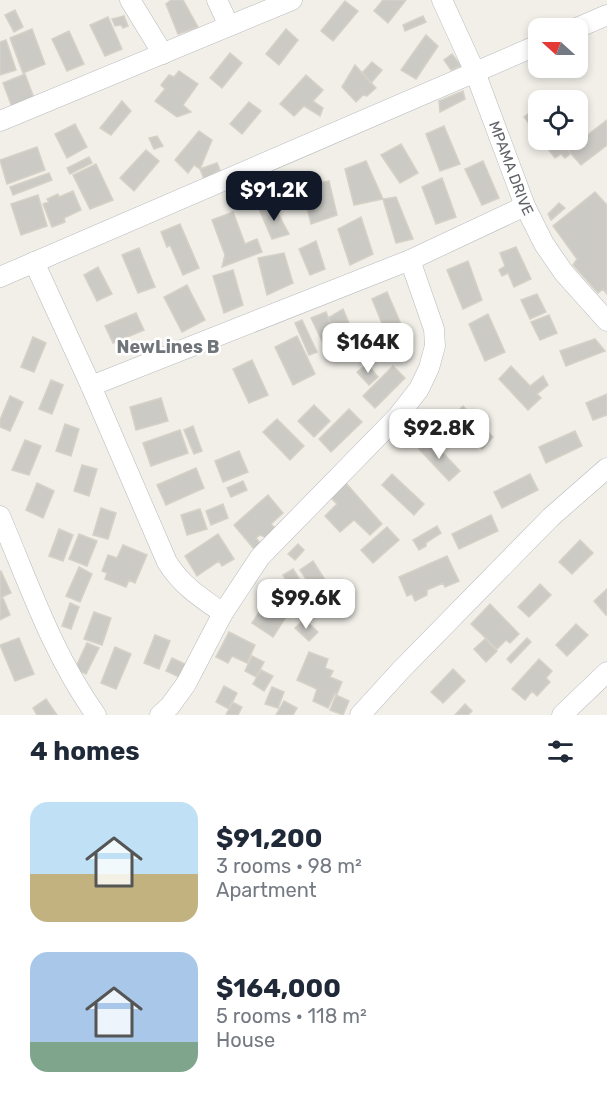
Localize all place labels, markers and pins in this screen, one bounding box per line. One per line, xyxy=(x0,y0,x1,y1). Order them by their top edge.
pin: $91.2K xyxy=(225,171,323,222)
pin: $164K xyxy=(326,323,410,374)
pin: $92.8K xyxy=(390,409,488,460)
pin: $99.6K xyxy=(257,579,355,630)

